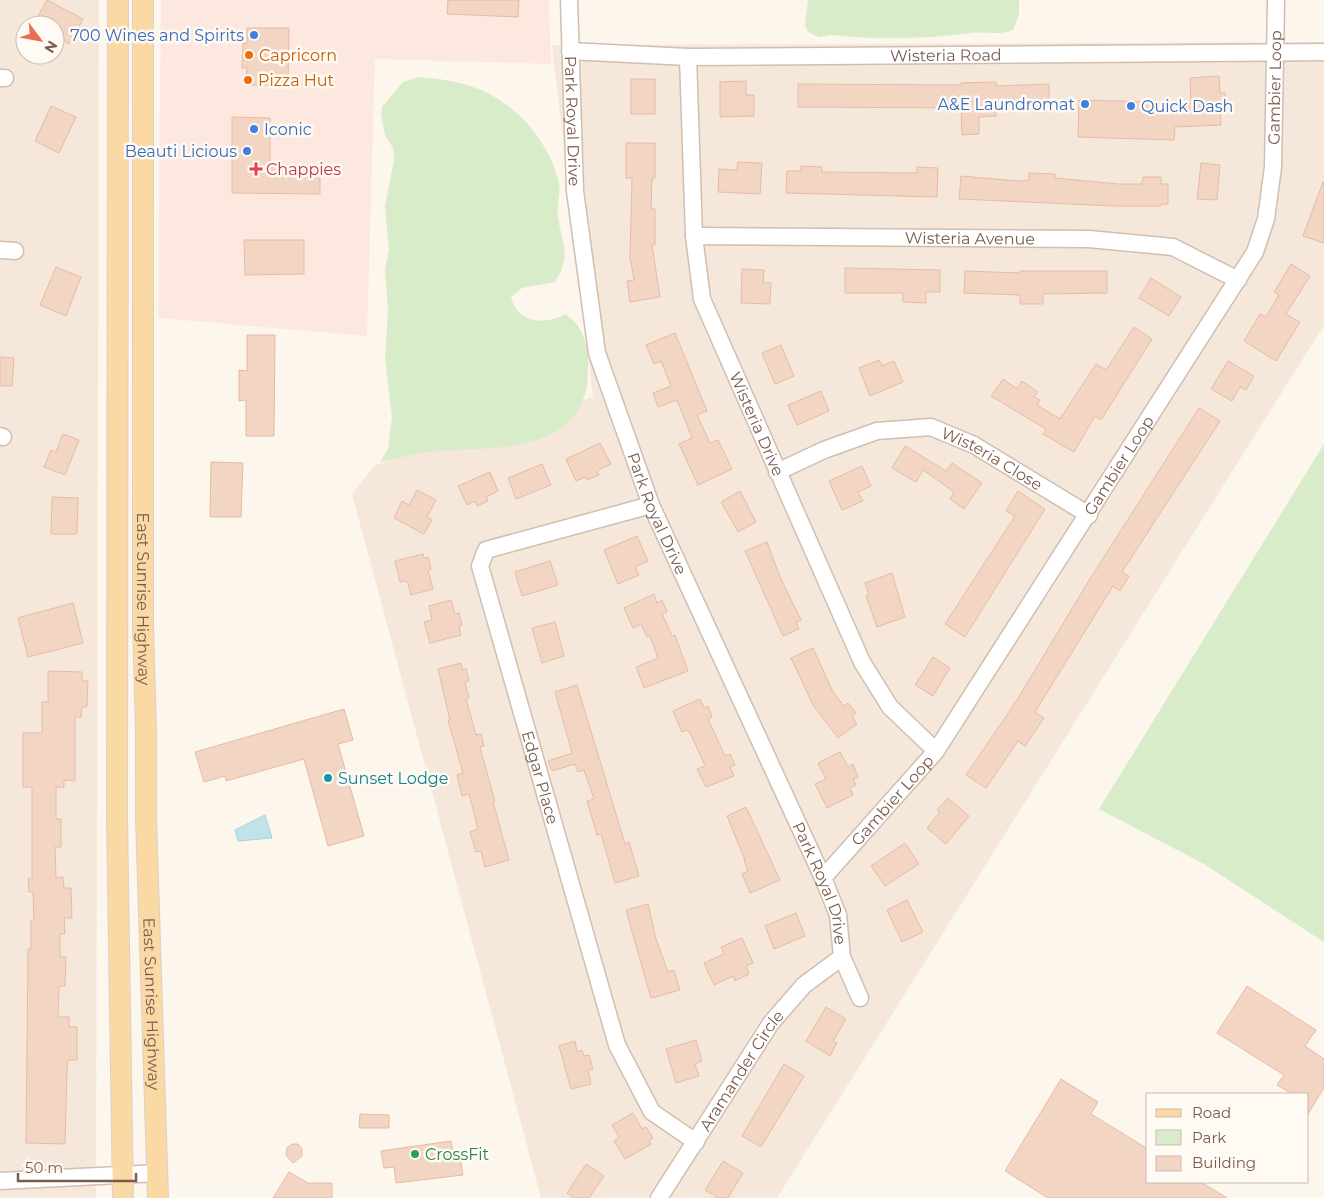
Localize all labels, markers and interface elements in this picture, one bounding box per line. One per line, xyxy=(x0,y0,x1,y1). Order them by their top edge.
north arrow xyxy=(15,15,65,65)
place label: 700 Wines and Spirits xyxy=(70,26,244,45)
marker: 700 Wines and Spirits xyxy=(248,29,260,41)
street label: Gambier Loop xyxy=(1264,30,1285,145)
text: N xyxy=(40,37,62,56)
street label: Wisteria Road xyxy=(890,45,1002,65)
place label: Capricorn xyxy=(259,46,337,65)
marker: Capricorn xyxy=(243,49,255,61)
street label: Park Royal Drive xyxy=(561,55,584,186)
place label: Pizza Hut xyxy=(258,71,335,90)
marker: Pizza Hut xyxy=(242,74,254,86)
place label: A&E Laundromat xyxy=(937,95,1075,114)
place label: Quick Dash xyxy=(1141,97,1233,116)
marker: A&E Laundromat xyxy=(1079,98,1091,110)
marker: Quick Dash xyxy=(1125,100,1137,112)
place label: Iconic xyxy=(264,120,312,139)
marker: Iconic xyxy=(248,123,260,135)
place label: Beauti Licious xyxy=(125,142,237,161)
marker: Beauti Licious xyxy=(241,145,253,157)
place label: Chappies xyxy=(266,160,341,179)
marker: Chappies xyxy=(250,163,262,175)
street label: Wisteria Avenue xyxy=(905,228,1035,248)
street label: Wisteria Drive xyxy=(726,369,788,479)
street label: Gambier Loop xyxy=(1080,412,1158,519)
street label: Wisteria Close xyxy=(939,423,1046,494)
street label: Park Royal Drive xyxy=(624,450,691,577)
street label: East Sunrise Highway xyxy=(134,513,154,686)
street label: Edgar Place xyxy=(518,728,563,826)
street label: Gambier Loop xyxy=(847,751,937,849)
place label: Sunset Lodge xyxy=(338,769,448,788)
marker: Sunset Lodge xyxy=(322,772,334,784)
street label: Park Royal Drive xyxy=(789,819,850,945)
street label: East Sunrise Highway xyxy=(140,917,164,1091)
street label: Aramander Circle xyxy=(695,1006,787,1134)
legend xyxy=(1146,1093,1309,1183)
text: Road xyxy=(1192,1103,1231,1122)
text: Park xyxy=(1192,1128,1226,1147)
place label: CrossFit xyxy=(425,1145,489,1164)
marker: CrossFit xyxy=(409,1148,421,1160)
scale bar xyxy=(18,1150,135,1182)
text: Building xyxy=(1192,1153,1256,1172)
text: 50 m xyxy=(25,1158,63,1177)

